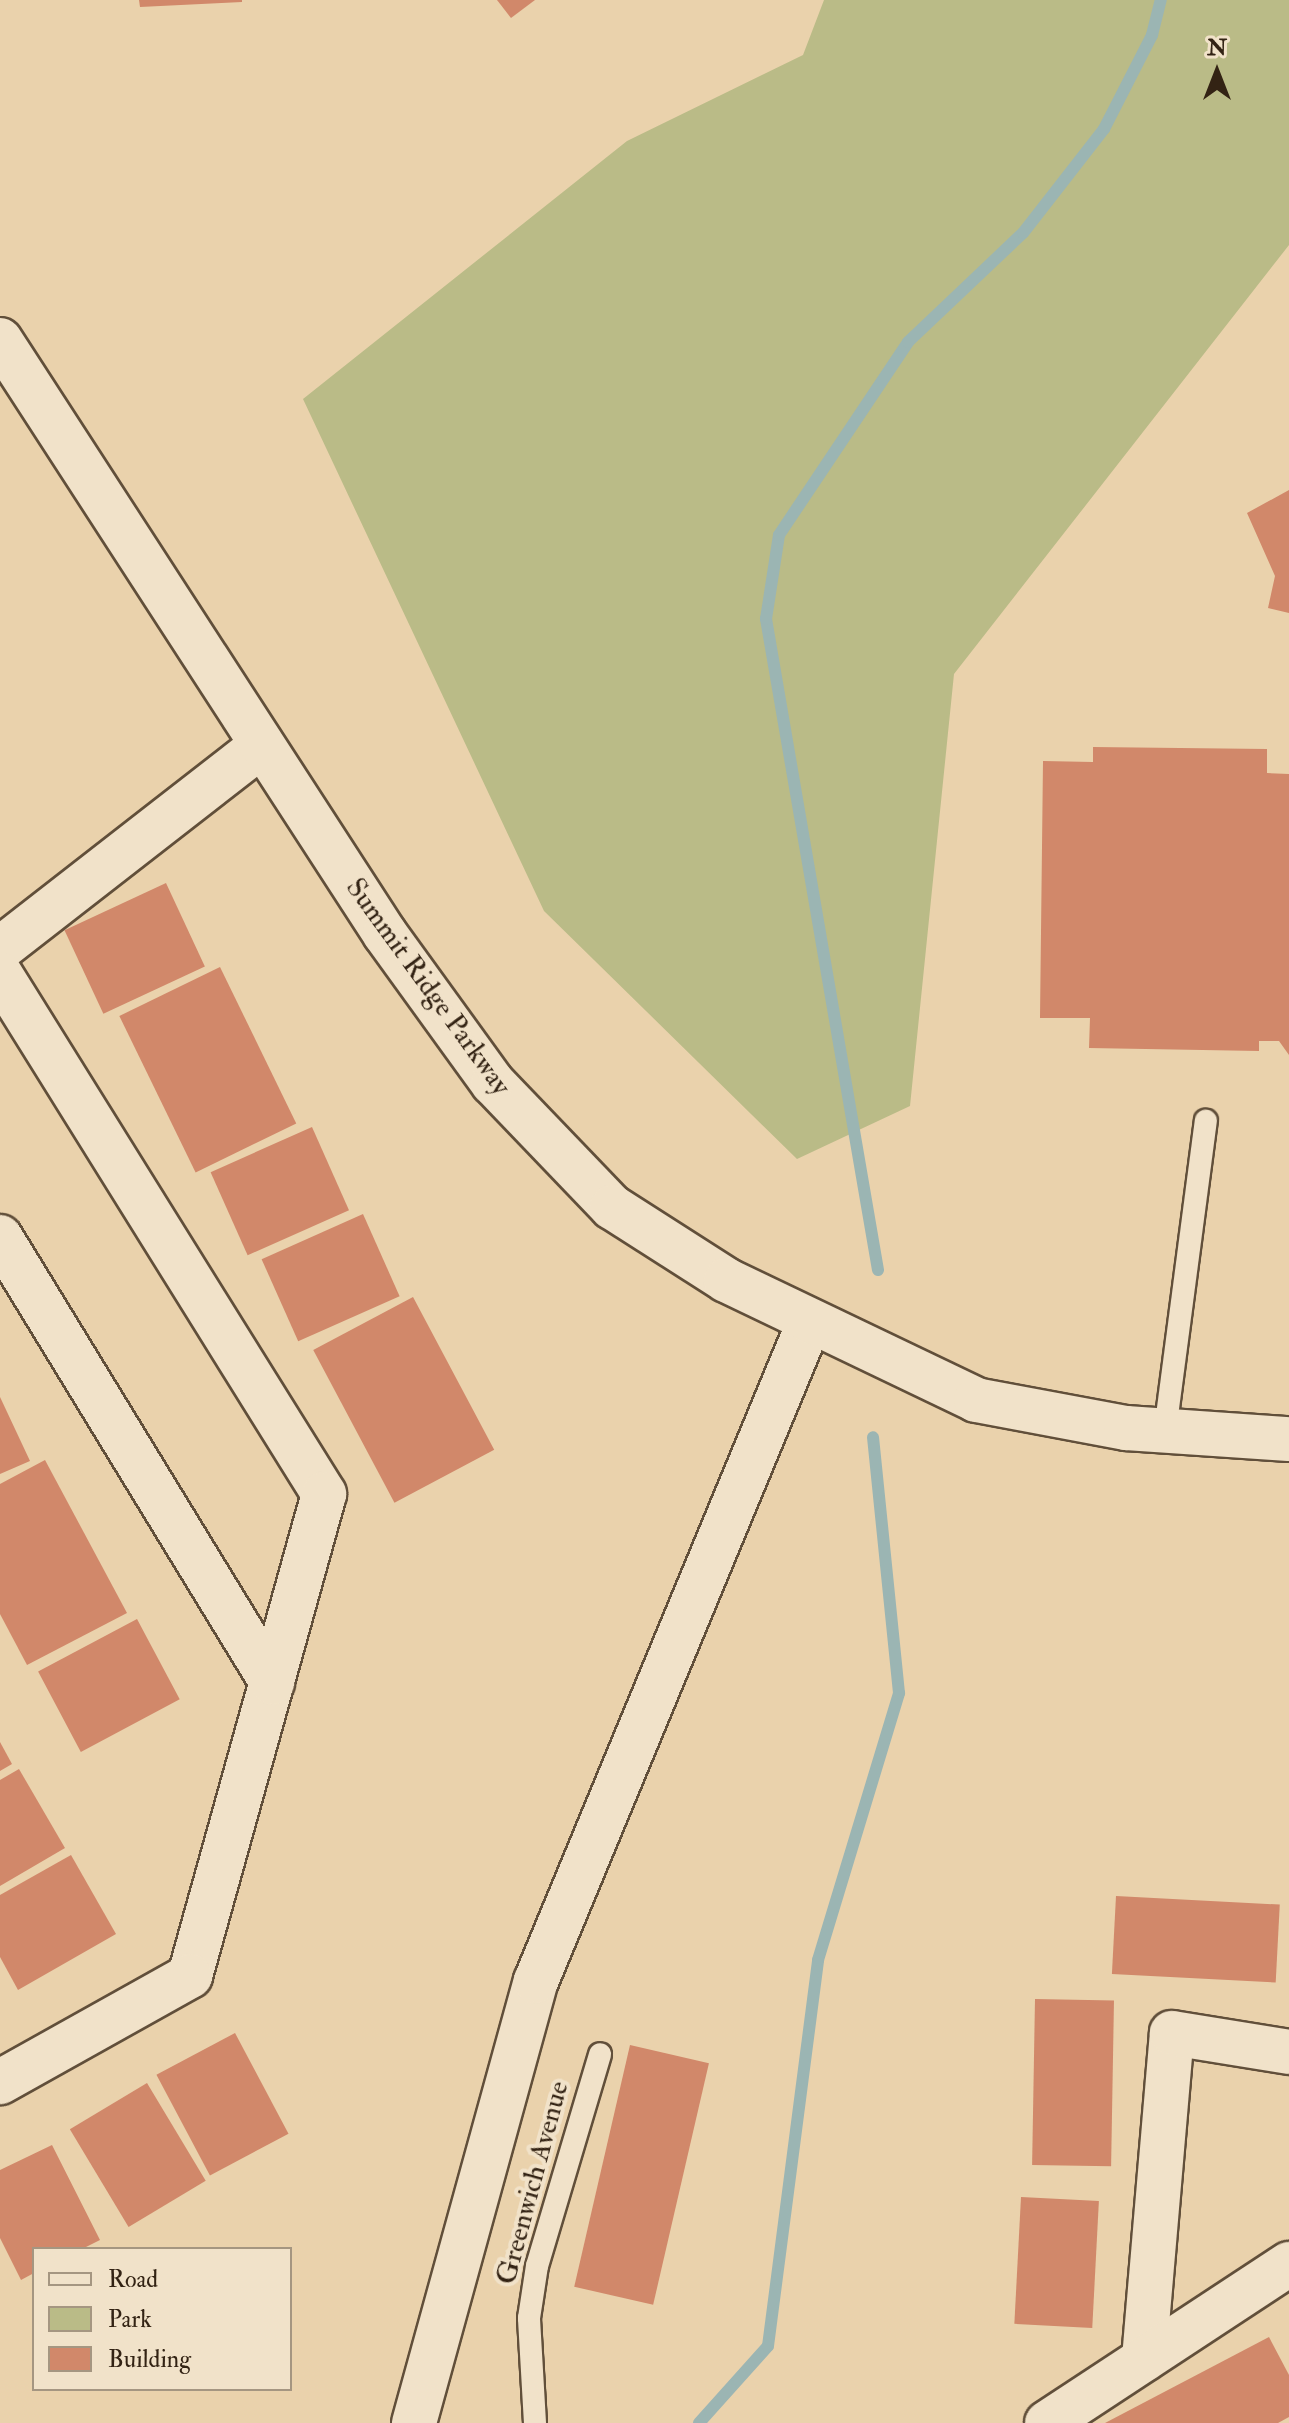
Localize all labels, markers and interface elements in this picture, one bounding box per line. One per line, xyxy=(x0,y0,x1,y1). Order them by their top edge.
north arrow xyxy=(1177,32,1257,112)
text: N xyxy=(1207,34,1227,62)
street label: Summit Ridge Parkway xyxy=(338,872,518,1102)
street label: Greenwich Avenue xyxy=(490,2078,576,2288)
legend xyxy=(32,2247,292,2391)
text: Road xyxy=(108,2264,158,2295)
text: Park xyxy=(108,2304,152,2335)
text: Building xyxy=(108,2344,191,2375)

